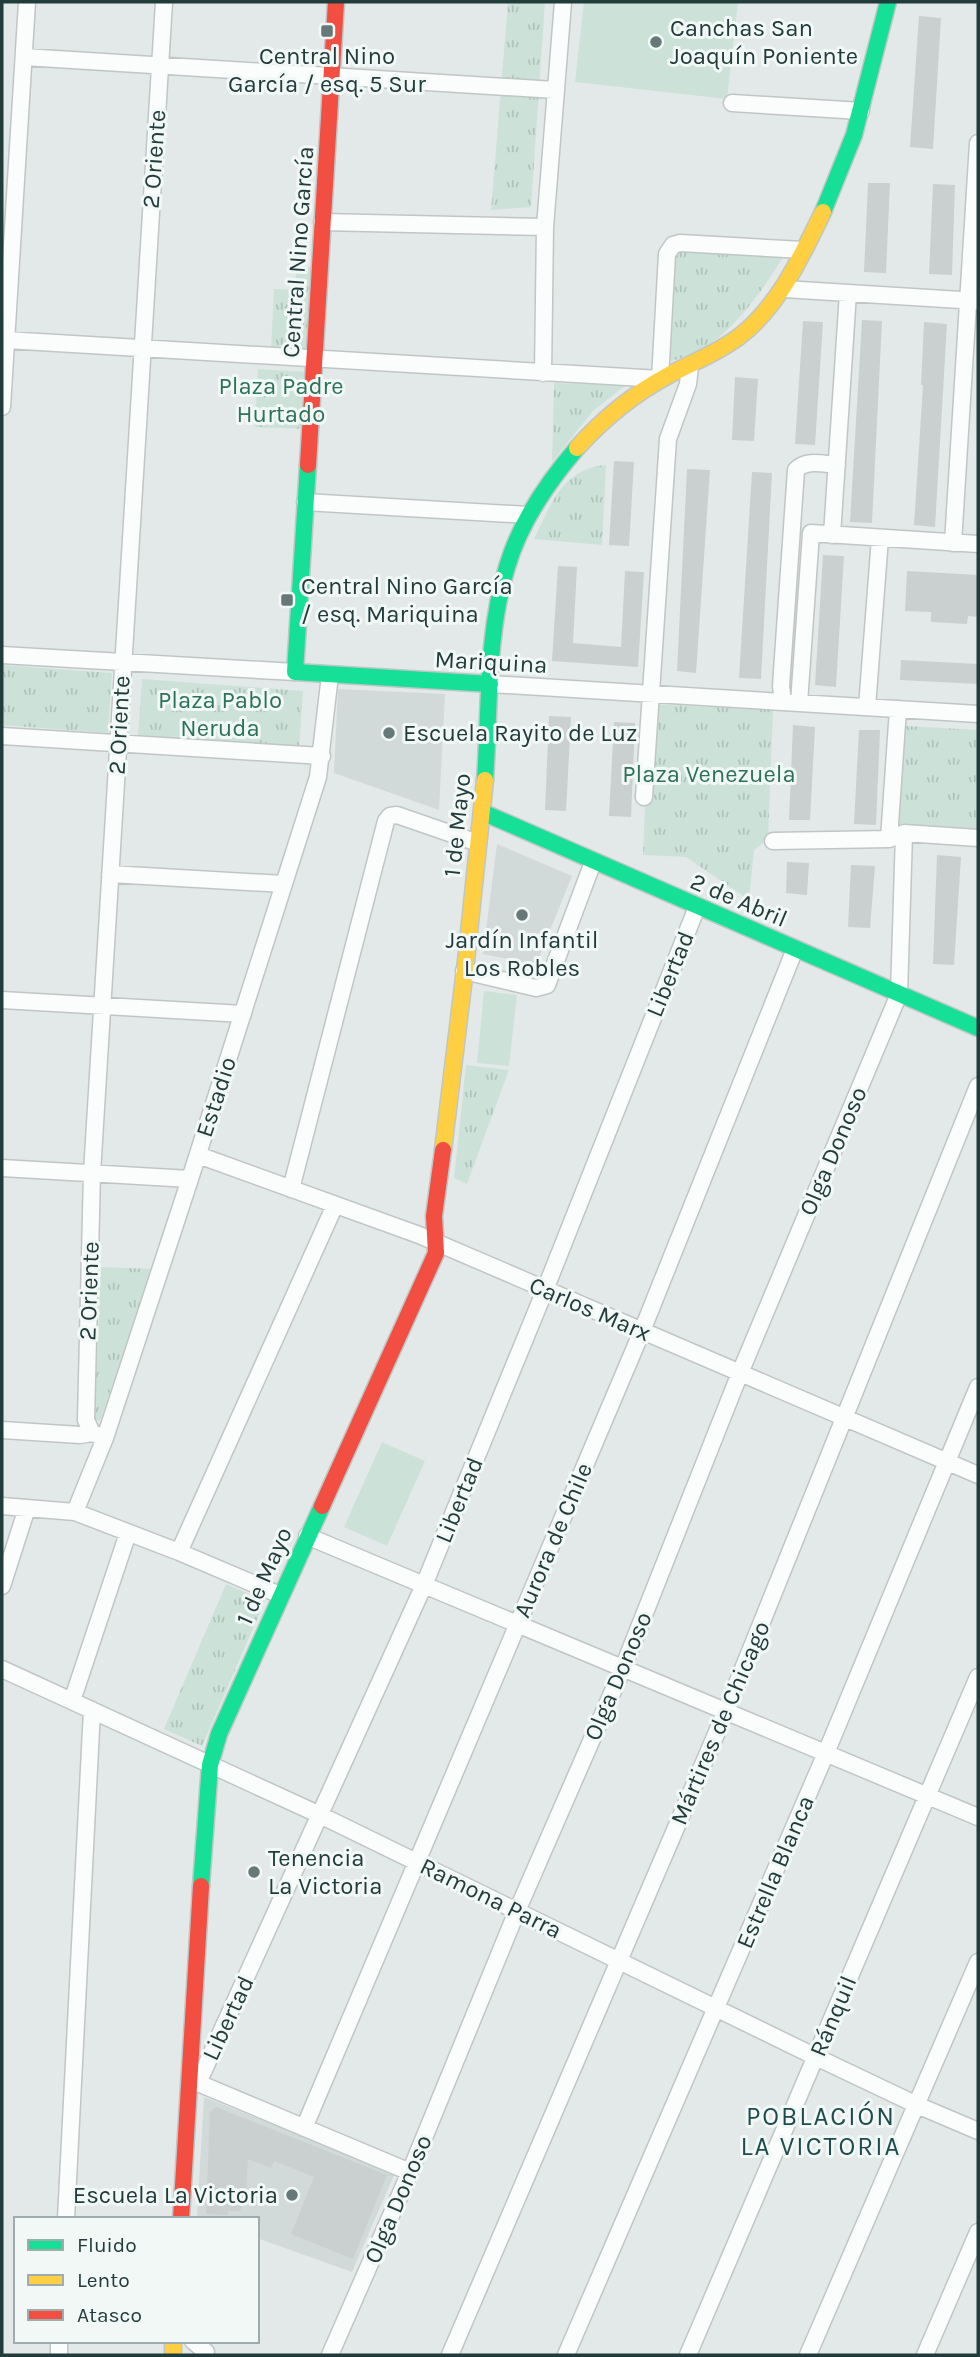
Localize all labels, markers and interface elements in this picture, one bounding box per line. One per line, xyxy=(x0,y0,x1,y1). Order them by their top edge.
place label: Canchas San Joaquín Poniente xyxy=(670,14,858,70)
marker: Central Nino García / esq. 5 Sur xyxy=(319,23,335,39)
marker: Canchas San Joaquín Poniente xyxy=(648,34,664,50)
place label: Central Nino García / esq. 5 Sur xyxy=(228,42,426,98)
street label: 2 Oriente xyxy=(137,109,171,209)
street label: Central Nino García xyxy=(277,145,319,359)
park label: Plaza Padre Hurtado xyxy=(218,372,344,428)
place label: Central Nino García / esq. Mariquina xyxy=(301,572,513,628)
marker: Central Nino García / esq. Mariquina xyxy=(279,592,295,608)
street label: Mariquina xyxy=(434,645,548,679)
street label: 2 Oriente xyxy=(102,675,136,775)
park label: Plaza Pablo Neruda xyxy=(158,686,282,742)
place label: Escuela Rayito de Luz xyxy=(403,719,637,747)
marker: Escuela Rayito de Luz xyxy=(381,725,397,741)
park label: Plaza Venezuela xyxy=(622,760,796,788)
street label: 1 de Mayo xyxy=(438,772,476,878)
street label: 2 de Abril xyxy=(686,867,792,933)
marker: Jardín Infantil Los Robles xyxy=(514,907,530,923)
place label: Jardín Infantil Los Robles xyxy=(445,926,599,982)
street label: Libertad xyxy=(640,927,700,1021)
street label: Estadio xyxy=(190,1053,242,1141)
street label: Olga Donoso xyxy=(793,1082,873,1220)
street label: 2 Oriente xyxy=(73,1241,105,1341)
street label: Carlos Marx xyxy=(525,1271,655,1347)
street label: Libertad xyxy=(429,1453,489,1547)
street label: Aurora de Chile xyxy=(508,1458,598,1622)
street label: 1 de Mayo xyxy=(230,1523,298,1629)
street label: Olga Donoso xyxy=(578,1607,658,1745)
street label: Mártires de Chicago xyxy=(664,1617,776,1829)
street label: Estrella Blanca xyxy=(730,1791,820,1953)
place label: Tenencia La Victoria xyxy=(268,1844,382,1900)
street label: Ramona Parra xyxy=(416,1852,566,1944)
marker: Tenencia La Victoria xyxy=(246,1864,262,1880)
street label: Libertad xyxy=(196,1971,260,2065)
street label: Ránquil xyxy=(804,1971,862,2061)
district label: POBLACIÓN LA VICTORIA xyxy=(740,2100,902,2162)
street label: Olga Donoso xyxy=(358,2130,438,2268)
place label: Escuela La Victoria xyxy=(73,2181,278,2209)
marker: Escuela La Victoria xyxy=(284,2187,300,2203)
legend xyxy=(14,2217,259,2343)
text: Fluido xyxy=(77,2233,137,2257)
text: Lento xyxy=(77,2268,130,2292)
text: Atasco xyxy=(77,2303,142,2327)

